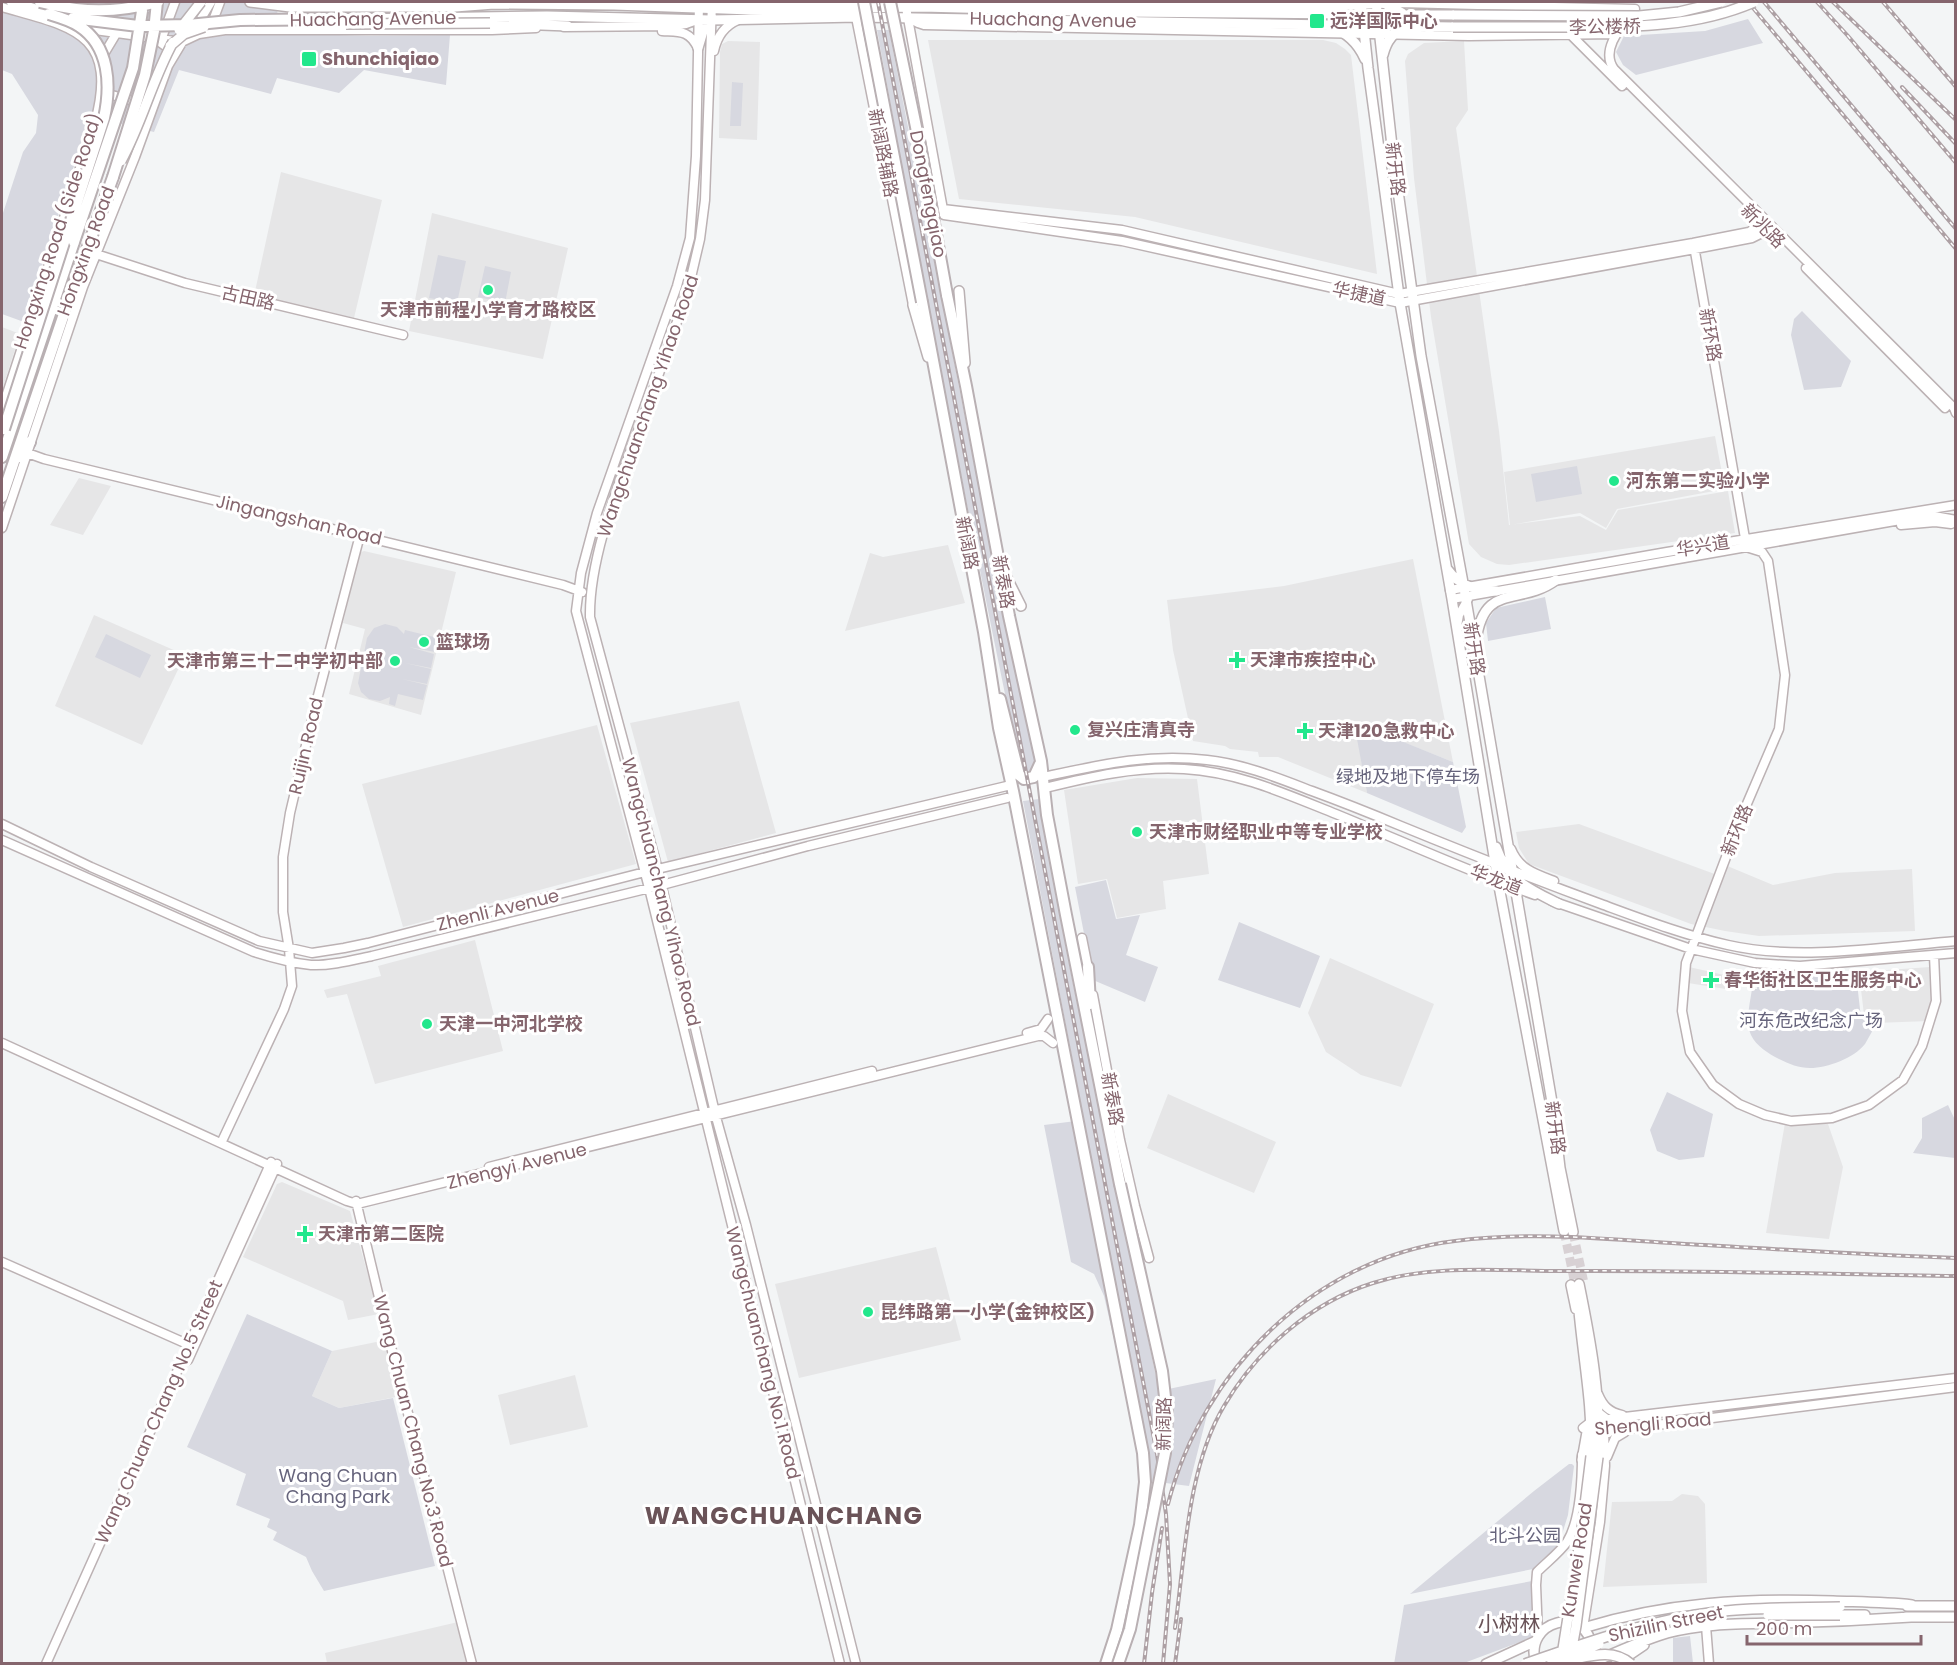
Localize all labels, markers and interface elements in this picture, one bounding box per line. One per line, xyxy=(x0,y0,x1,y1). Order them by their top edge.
street label: Huachang Avenue xyxy=(289,5,457,32)
street label: Huachang Avenue xyxy=(969,6,1137,33)
place label: 远洋国际中心 xyxy=(1330,8,1438,33)
marker: 远洋国际中心 xyxy=(1308,12,1326,30)
street label: 李公楼桥 xyxy=(1569,13,1641,40)
place label: Shunchiqiao xyxy=(322,46,439,71)
marker: Shunchiqiao xyxy=(300,50,318,68)
street label: 新阔路辅路 xyxy=(863,106,904,199)
street label: Hongxing Road (Side Road) xyxy=(10,110,106,352)
street label: Dongfengqiao xyxy=(904,128,953,260)
street label: 新开路 xyxy=(1380,141,1411,197)
street label: Hongxing Road xyxy=(53,183,119,319)
street label: 新兆路 xyxy=(1735,198,1791,254)
street label: Wangchuanchang Yihao Road xyxy=(591,271,704,540)
street label: 华捷道 xyxy=(1330,276,1388,311)
street label: 古田路 xyxy=(219,279,277,316)
marker: 天津市前程小学育才路校区 xyxy=(481,283,495,297)
place label: 天津市前程小学育才路校区 xyxy=(380,297,596,322)
street label: 新环路 xyxy=(1693,306,1727,364)
place label: 河东第二实验小学 xyxy=(1626,468,1770,493)
marker: 河东第二实验小学 xyxy=(1607,474,1621,488)
street label: Jingangshan Road xyxy=(214,488,385,551)
street label: 新阔路 xyxy=(950,514,985,572)
street label: 华兴道 xyxy=(1674,529,1732,562)
street label: 新泰路 xyxy=(986,553,1020,611)
street label: 新开路 xyxy=(1458,620,1491,678)
place label: 篮球场 xyxy=(436,629,490,654)
marker: 篮球场 xyxy=(417,635,431,649)
place label: 天津市疾控中心 xyxy=(1250,647,1376,672)
place label: 天津市第三十二中学初中部 xyxy=(167,648,383,673)
marker: 天津市疾控中心 xyxy=(1228,651,1246,669)
marker: 天津市第三十二中学初中部 xyxy=(388,654,402,668)
street label: Ruijin Road xyxy=(282,695,329,797)
place label: 复兴庄清真寺 xyxy=(1087,717,1195,742)
place label: 天津120急救中心 xyxy=(1318,718,1455,743)
marker: 天津120急救中心 xyxy=(1296,722,1314,740)
marker: 复兴庄清真寺 xyxy=(1068,723,1082,737)
street label: Wangchuanchang Yihao Road xyxy=(616,755,707,1029)
park label: 绿地及地下停车场 xyxy=(1336,764,1480,789)
street label: 新环路 xyxy=(1715,800,1758,860)
place label: 天津市财经职业中等专业学校 xyxy=(1149,819,1383,844)
marker: 天津市财经职业中等专业学校 xyxy=(1130,825,1144,839)
street label: 华龙道 xyxy=(1466,858,1526,901)
street label: Zhenli Avenue xyxy=(434,882,562,937)
place label: 春华街社区卫生服务中心 xyxy=(1724,967,1922,992)
marker: 春华街社区卫生服务中心 xyxy=(1702,971,1720,989)
park label: 河东危改纪念广场 xyxy=(1739,1008,1883,1033)
place label: 天津一中河北学校 xyxy=(439,1011,583,1036)
marker: 天津一中河北学校 xyxy=(420,1017,434,1031)
street label: 新泰路 xyxy=(1095,1070,1129,1128)
street label: 新开路 xyxy=(1539,1099,1572,1156)
street label: Zhengyi Avenue xyxy=(444,1136,589,1195)
place label: 天津市第二医院 xyxy=(318,1221,444,1246)
street label: Wangchuanchang No.1 Road xyxy=(720,1224,807,1482)
marker: 天津市第二医院 xyxy=(296,1225,314,1243)
street label: Wang Chuan Chang No.5 Street xyxy=(89,1276,228,1548)
street label: Wang Chuan Chang No.3 Road xyxy=(367,1292,459,1570)
place label: 昆纬路第一小学(金钟校区) xyxy=(880,1299,1095,1324)
marker: 昆纬路第一小学(金钟校区) xyxy=(861,1305,875,1319)
street label: 新阔路 xyxy=(1151,1397,1176,1451)
street label: Shengli Road xyxy=(1593,1406,1713,1441)
park label: Wang Chuan Chang Park xyxy=(279,1463,397,1509)
district label: WANGCHUANCHANG xyxy=(645,1499,923,1532)
street label: Kunwei Road xyxy=(1555,1501,1598,1619)
park label: 北斗公园 xyxy=(1489,1523,1561,1548)
street label: Shizilin Street xyxy=(1606,1599,1726,1648)
scale bar xyxy=(1747,1608,1921,1646)
district label: 小树林 xyxy=(1478,1609,1541,1638)
text: 200 m xyxy=(1756,1616,1812,1641)

